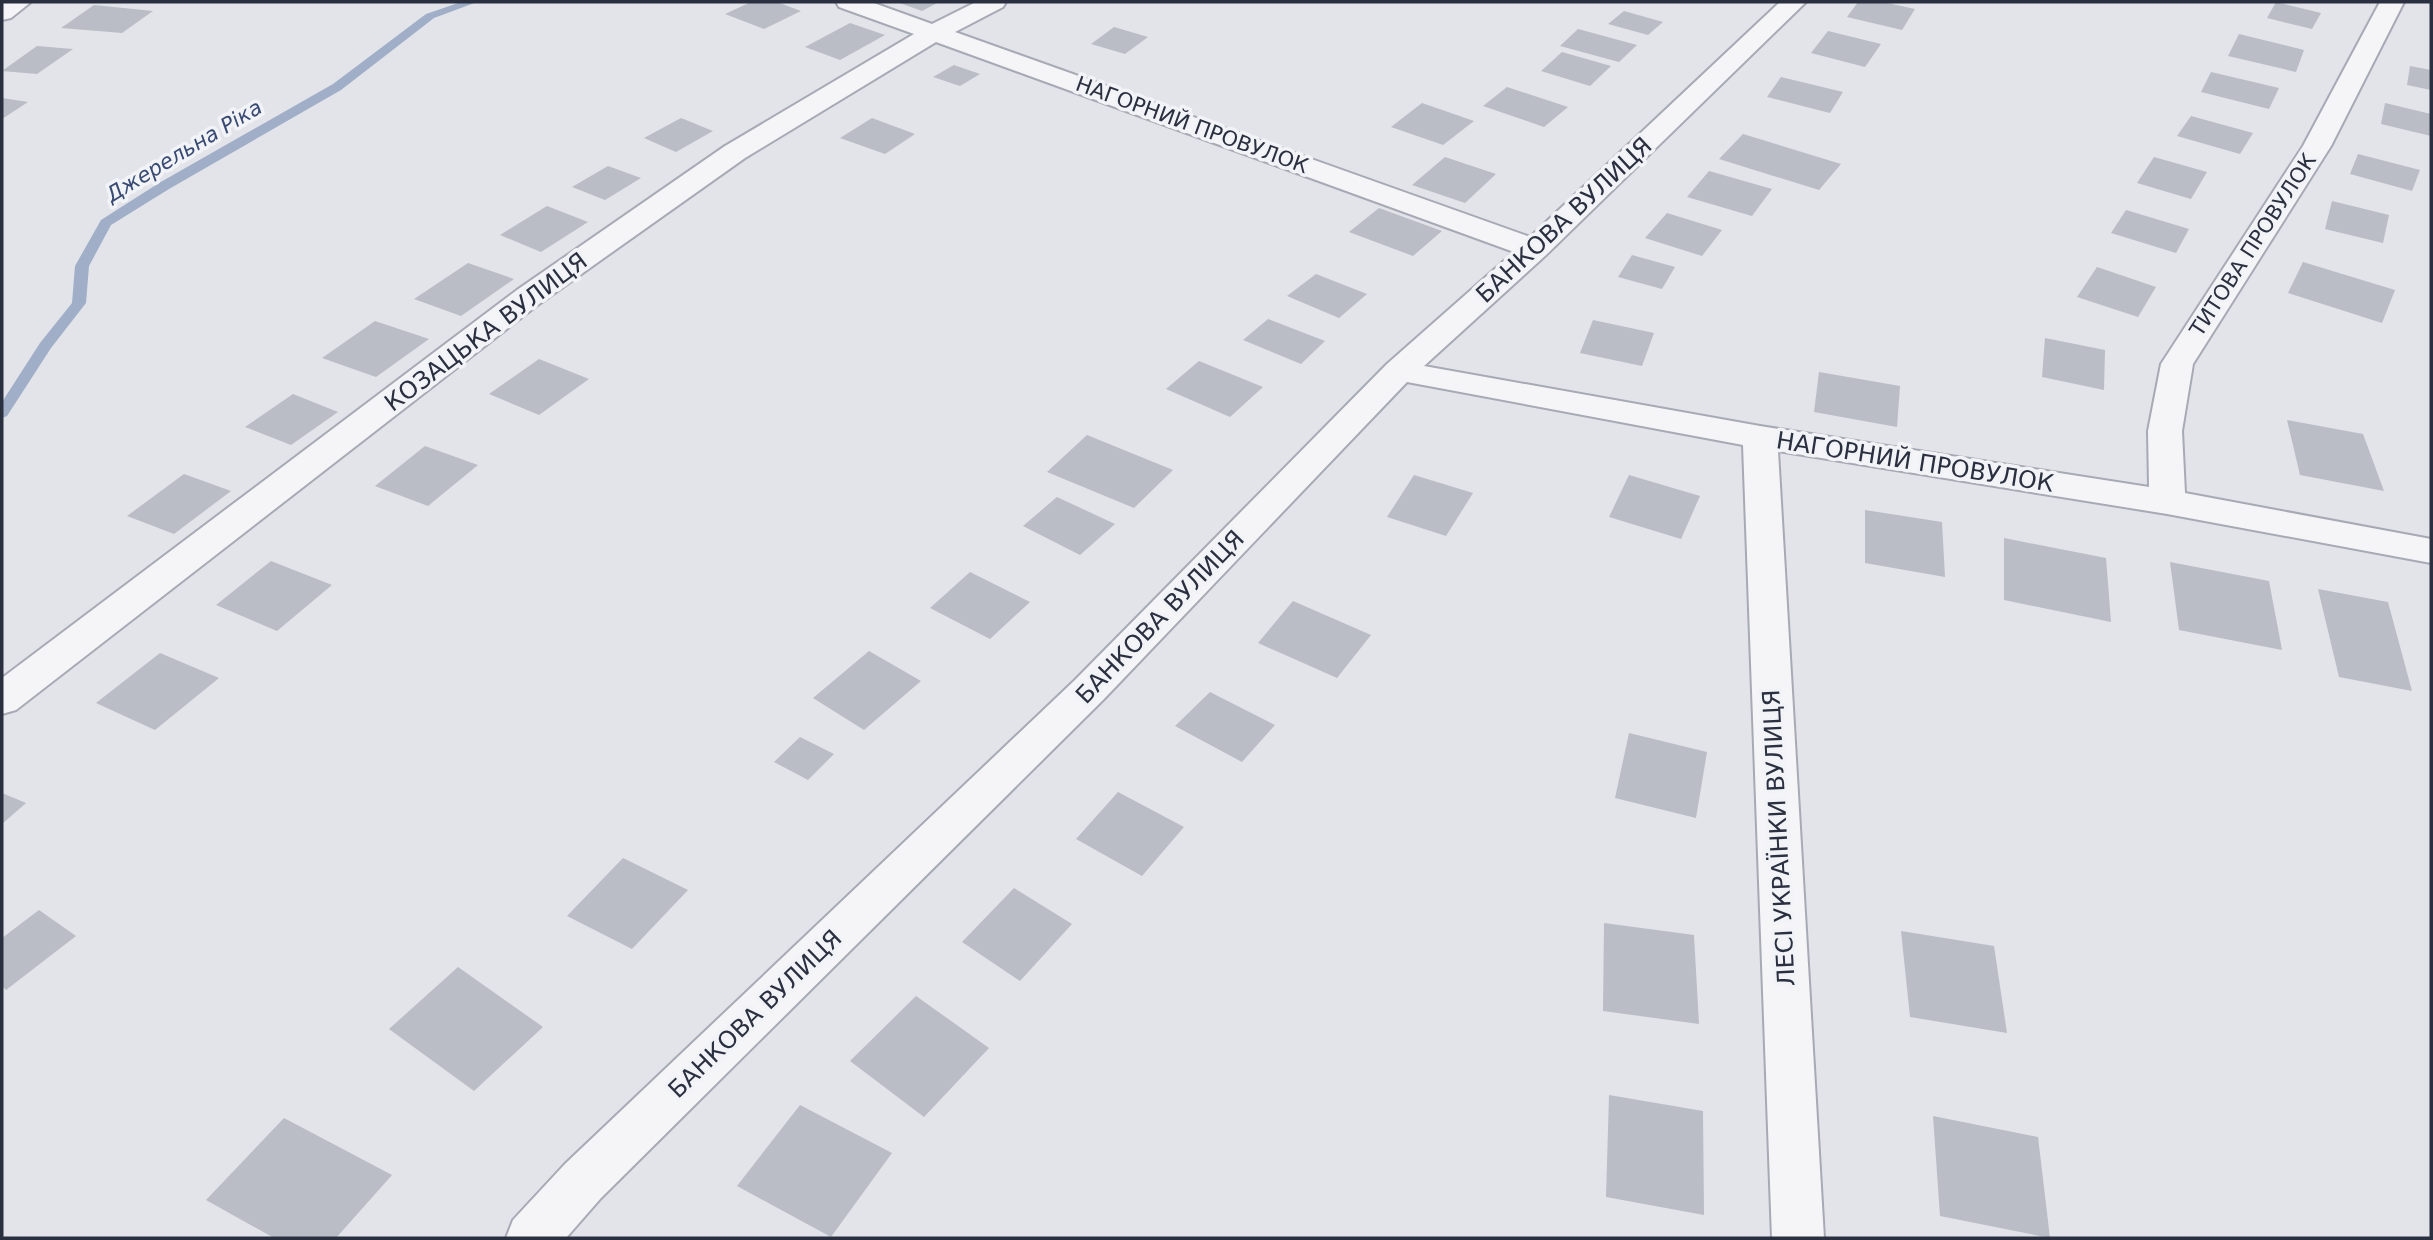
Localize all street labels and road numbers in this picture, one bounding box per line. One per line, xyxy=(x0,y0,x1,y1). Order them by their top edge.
street label: НАГОРНИЙ ПРОВУЛОК xyxy=(1073,71,1312,178)
street label: БАНКОВА ВУЛИЦЯ xyxy=(1470,131,1658,309)
street label: ТИТОВА ПРОВУЛОК xyxy=(2184,149,2321,342)
street label: КОЗАЦЬКА ВУЛИЦЯ xyxy=(379,247,593,417)
street label: НАГОРНИЙ ПРОВУЛОК xyxy=(1774,425,2056,498)
street label: БАНКОВА ВУЛИЦЯ xyxy=(1070,525,1250,709)
street label: ЛЕСІ УКРАЇНКИ ВУЛИЦЯ xyxy=(1756,689,1801,987)
street label: БАНКОВА ВУЛИЦЯ xyxy=(663,924,847,1104)

